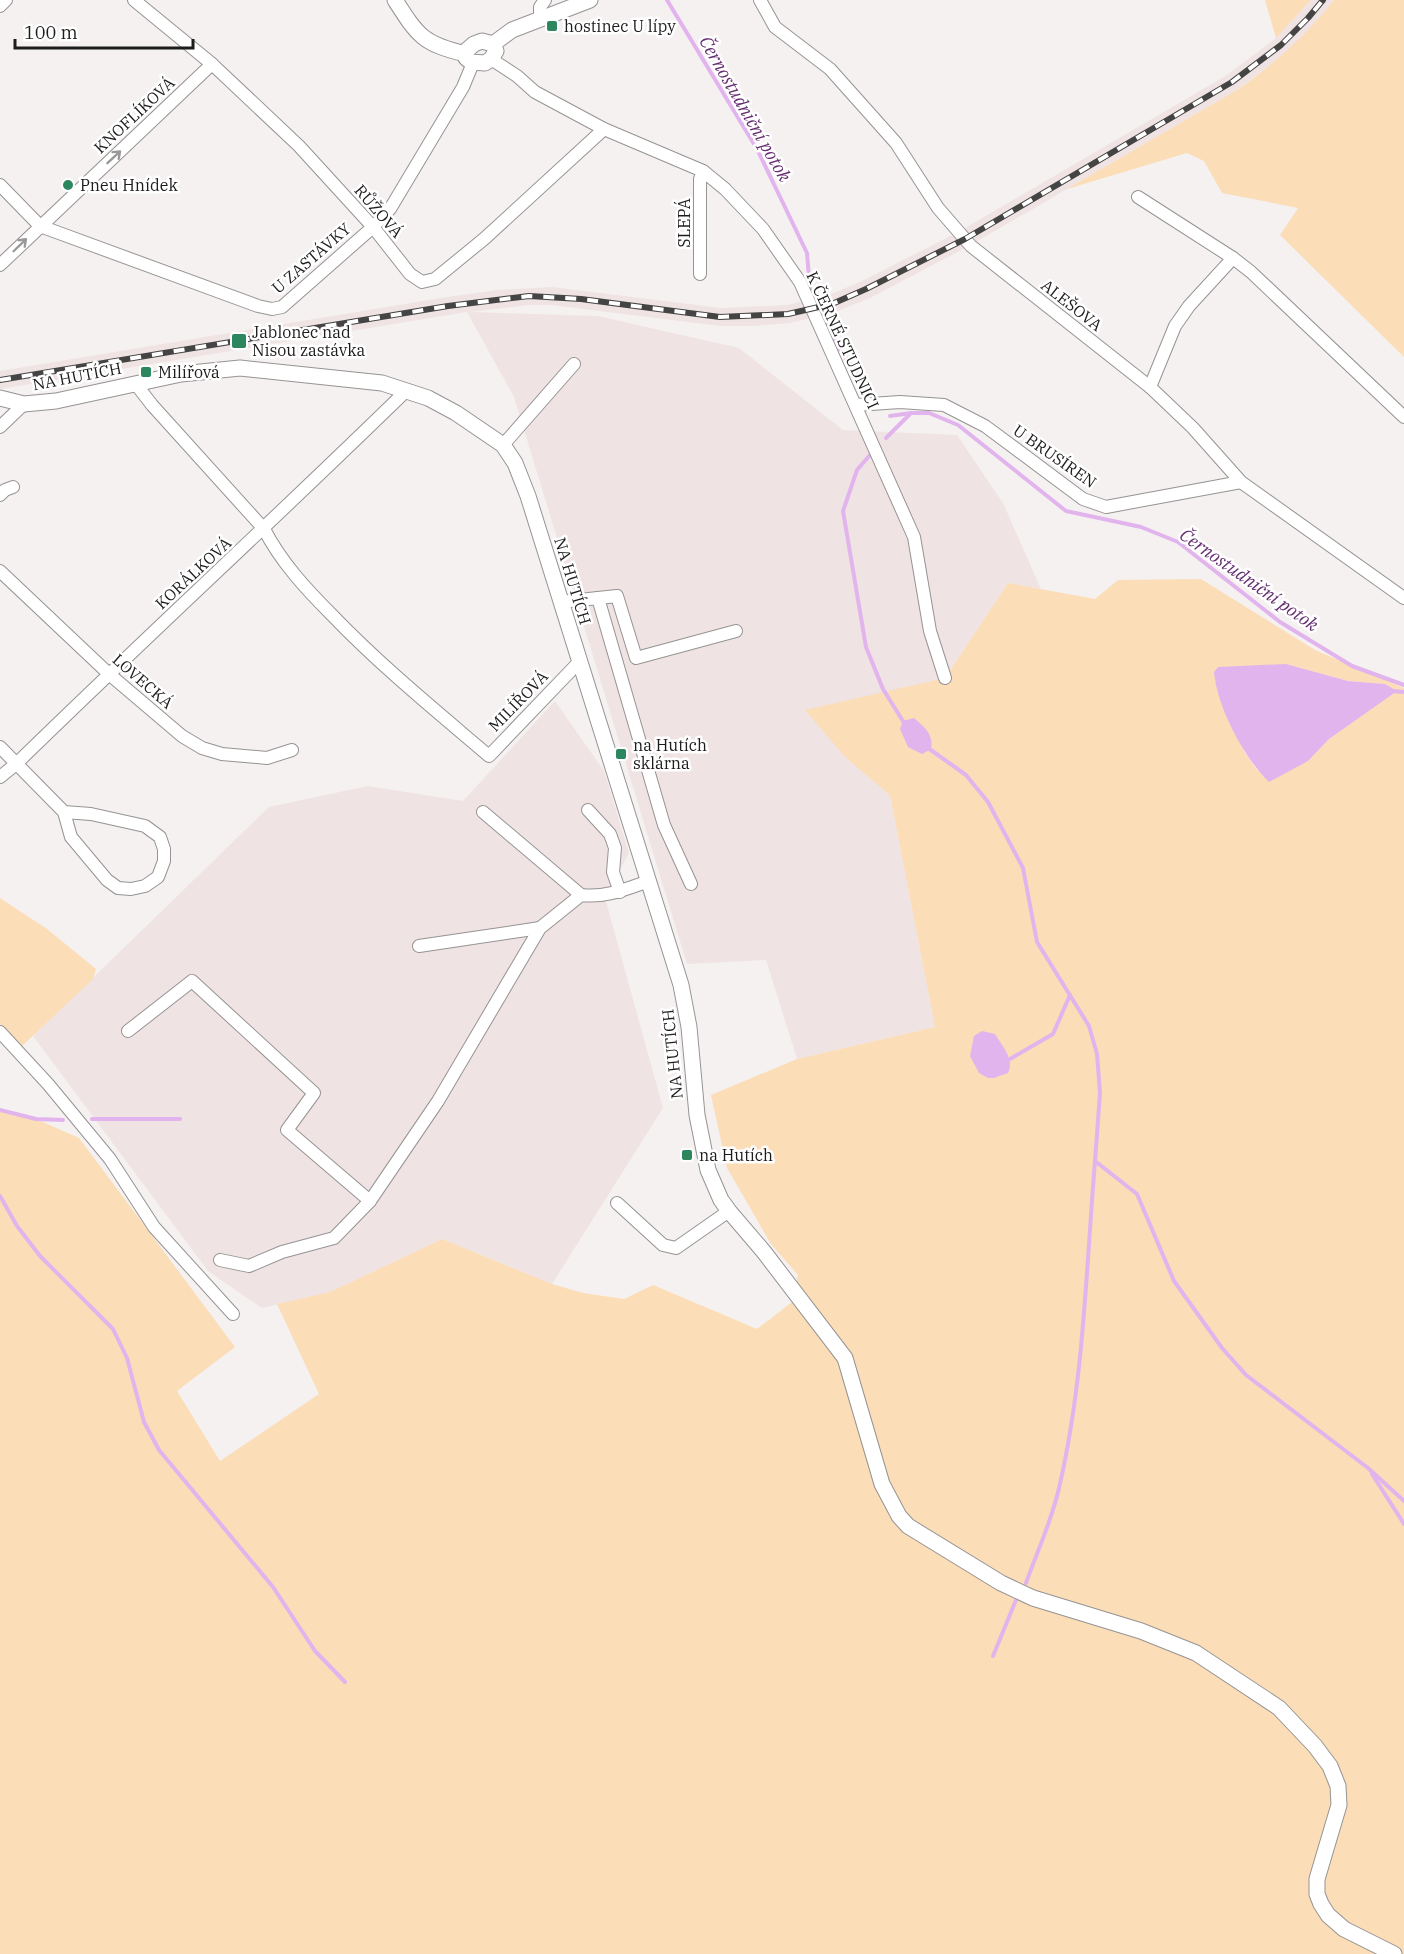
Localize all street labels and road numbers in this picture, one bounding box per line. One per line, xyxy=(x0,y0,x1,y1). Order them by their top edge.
street label: KNOFLÍKOVÁ xyxy=(89,72,179,157)
street label: RŮŽOVÁ xyxy=(350,180,408,242)
street label: SLEPÁ xyxy=(673,198,694,248)
street label: U ZASTÁVKY xyxy=(267,218,354,298)
street label: K ČERNÉ STUDNICI xyxy=(802,268,885,412)
street label: ALEŠOVA xyxy=(1037,274,1107,335)
street label: NA HUTÍCH xyxy=(31,357,123,394)
street label: U BRUSÍREN xyxy=(1010,419,1101,492)
street label: KORÁLKOVÁ xyxy=(150,532,235,613)
street label: NA HUTÍCH xyxy=(550,535,597,627)
street label: LOVECKÁ xyxy=(109,648,178,713)
street label: MILÍŘOVÁ xyxy=(483,666,552,736)
street label: NA HUTÍCH xyxy=(656,1008,687,1100)

